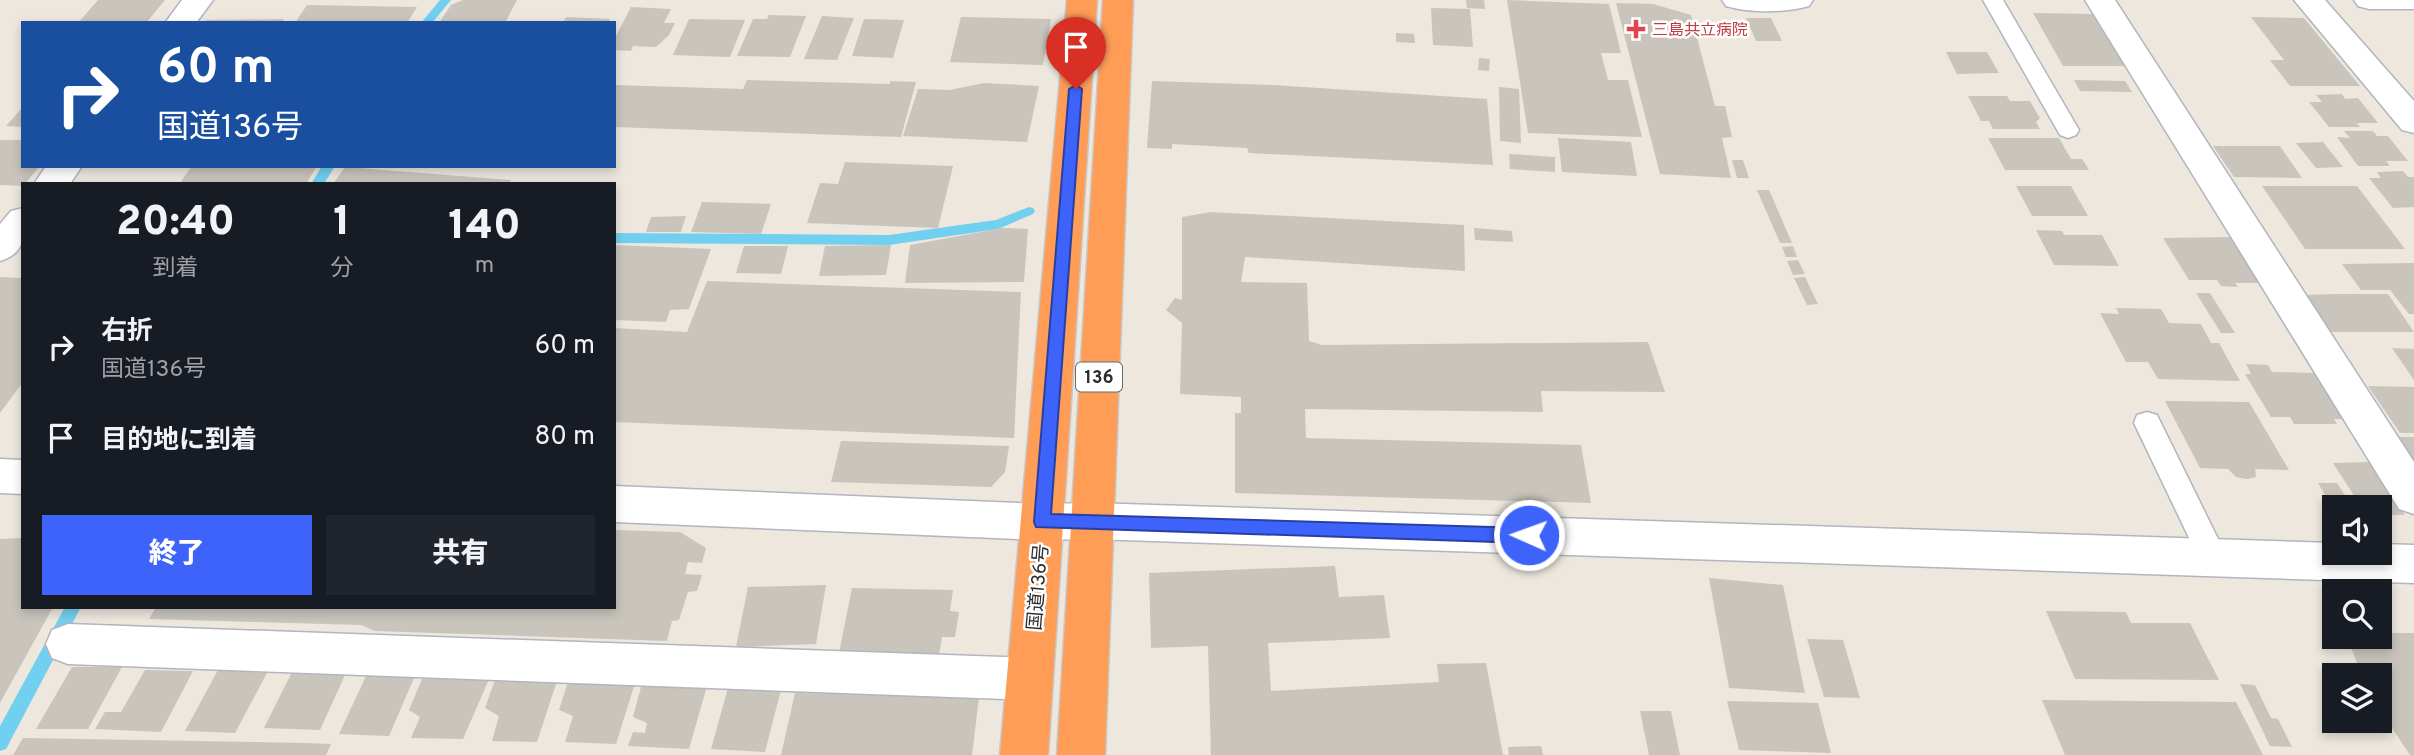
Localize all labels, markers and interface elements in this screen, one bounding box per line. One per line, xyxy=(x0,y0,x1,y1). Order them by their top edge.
pin xyxy=(1046,17,1106,89)
marker: 三島共立病院 xyxy=(1626,19,1646,39)
place label: 三島共立病院 xyxy=(1652,21,1748,41)
icon: arrive xyxy=(1057,28,1095,66)
text: 60 m xyxy=(157,39,275,101)
icon: right xyxy=(42,49,133,140)
text: 国道136号 xyxy=(157,109,303,149)
text: 20:40 xyxy=(116,197,235,250)
text: 1 xyxy=(333,197,350,250)
text: 140 xyxy=(448,201,521,254)
text: m xyxy=(475,252,494,281)
text: 到着 xyxy=(153,255,199,284)
text: 分 xyxy=(330,255,353,284)
text: 右折 xyxy=(101,316,153,349)
icon: right xyxy=(42,328,80,366)
text: 60 m xyxy=(535,330,595,363)
text: 国道136号 xyxy=(101,356,206,385)
road number: 136 xyxy=(1076,362,1122,391)
icon: arrive xyxy=(42,419,80,457)
text: 80 m xyxy=(535,421,595,454)
text: 目的地に到着 xyxy=(101,425,257,458)
map controls xyxy=(2322,495,2392,733)
button: sound xyxy=(2322,495,2392,565)
position arrow xyxy=(1492,498,1566,572)
button: 終了 xyxy=(42,515,312,595)
button: 共有 xyxy=(326,515,595,595)
street label: 国道136号 xyxy=(1023,543,1055,631)
button: search xyxy=(2322,579,2392,649)
button: layers xyxy=(2322,663,2392,733)

